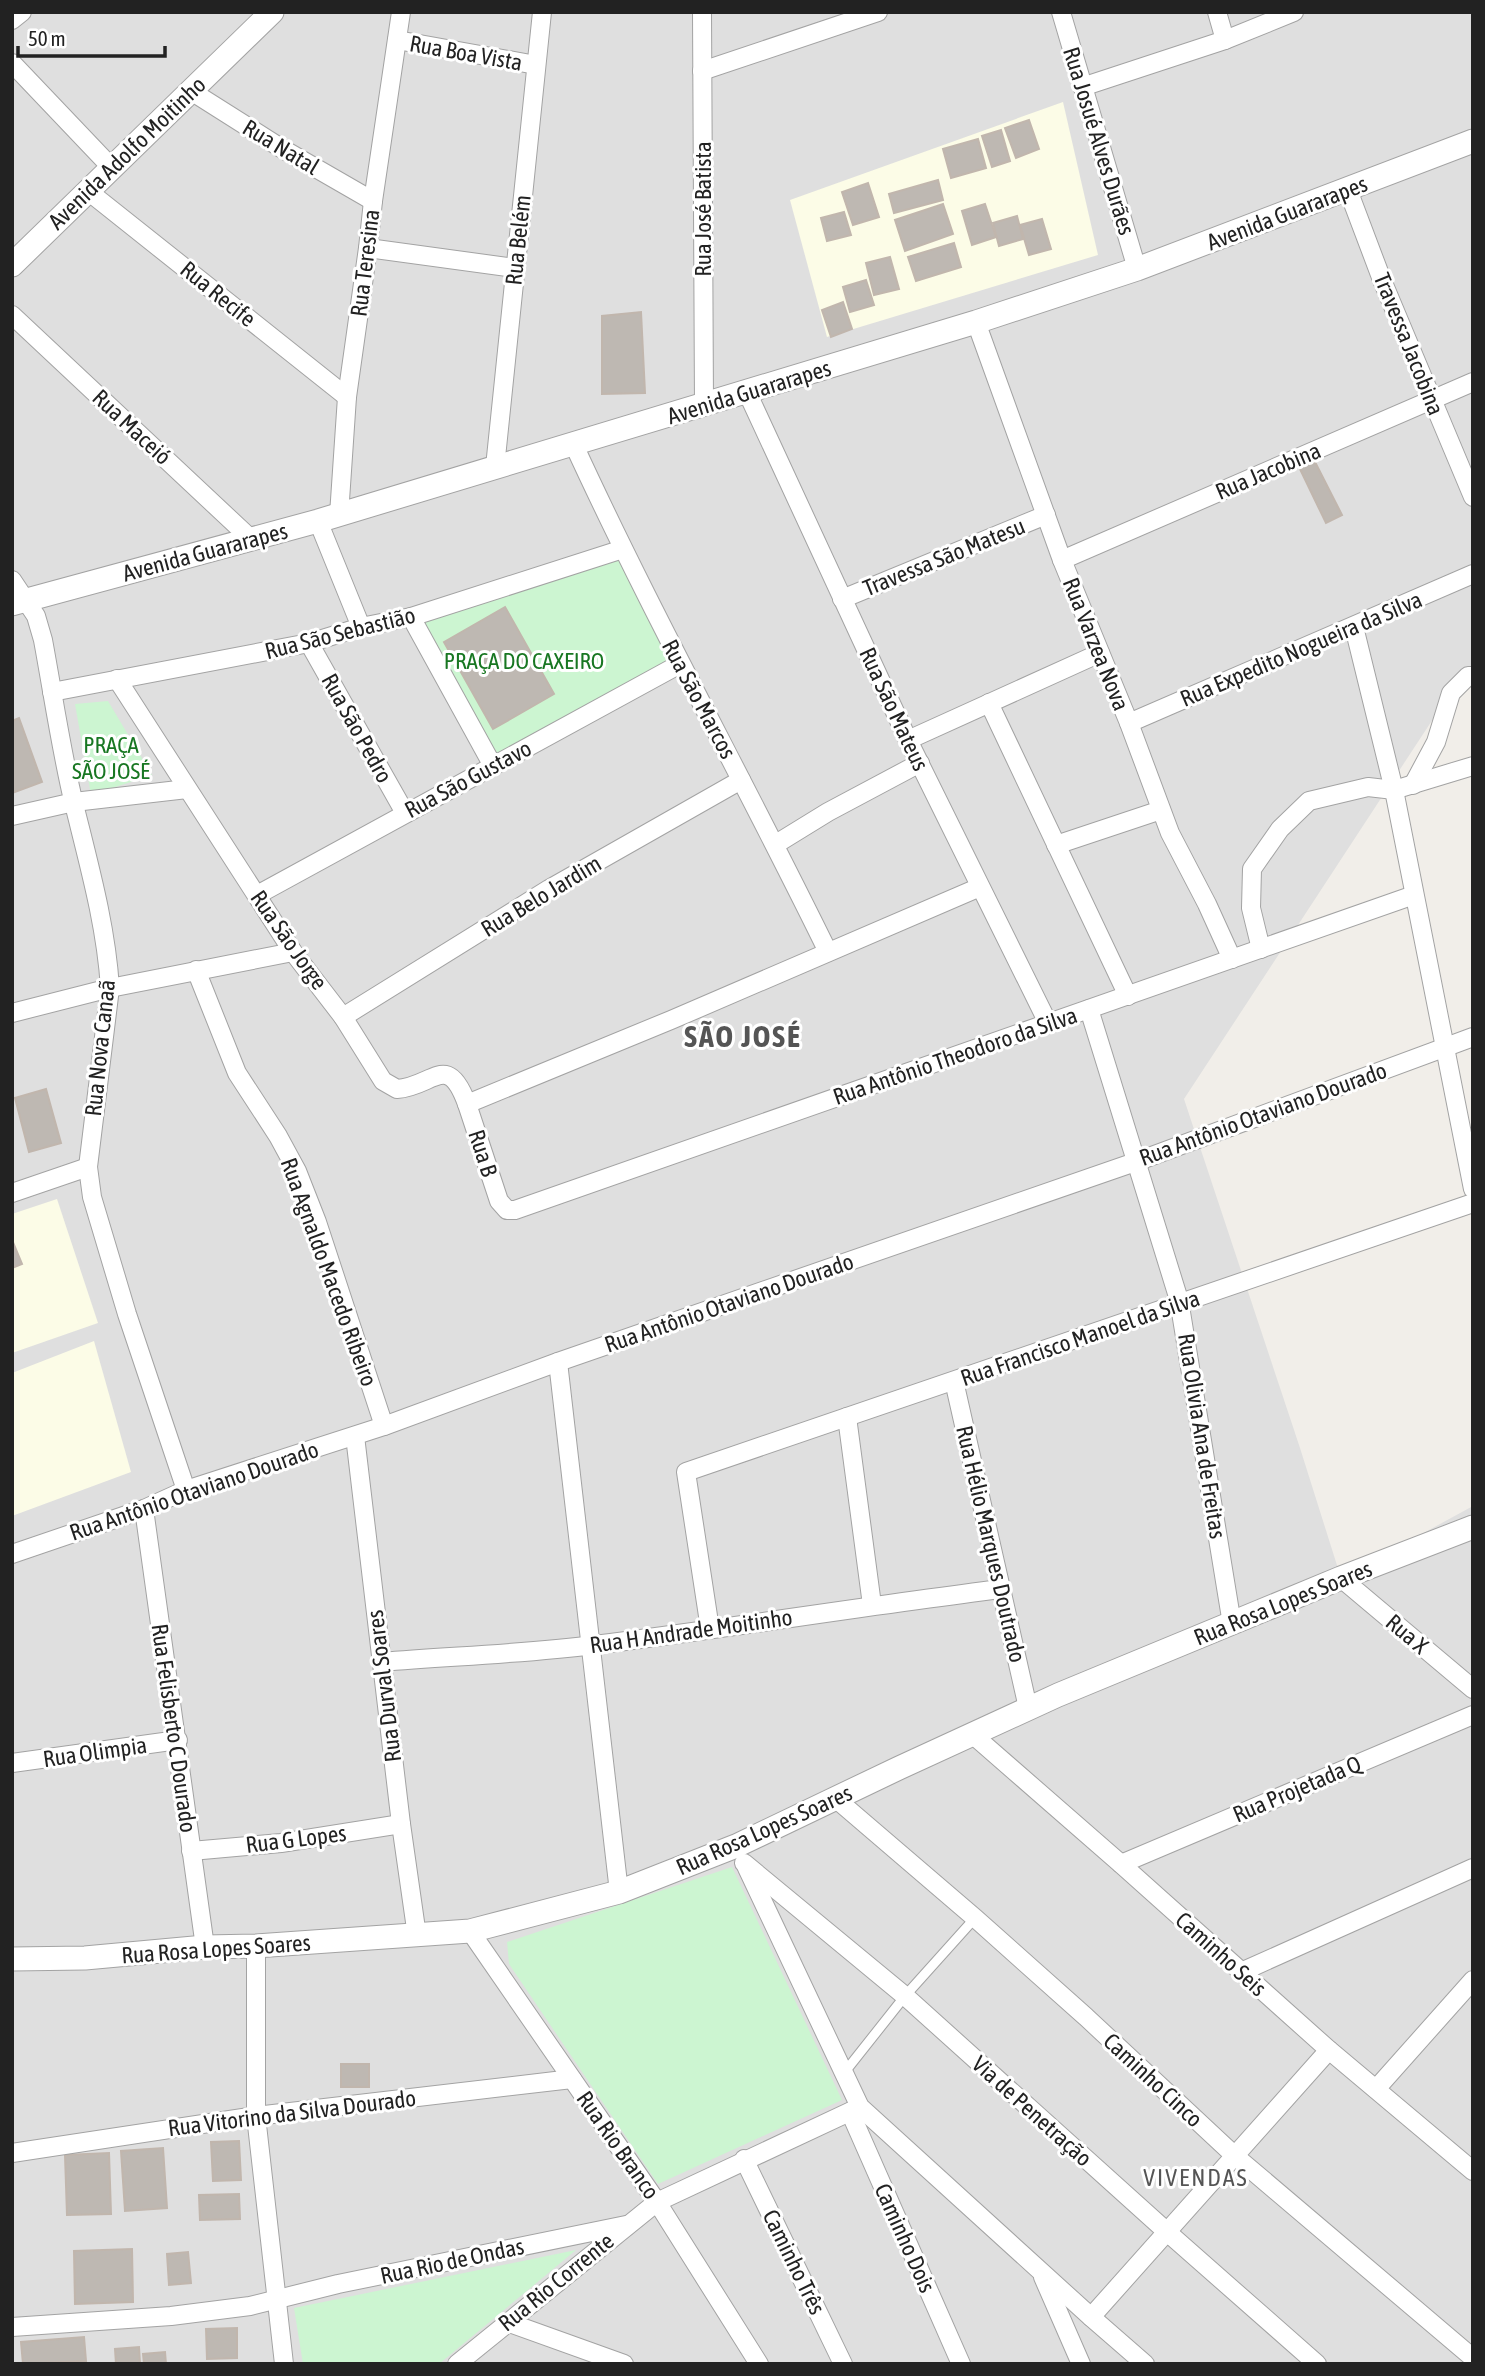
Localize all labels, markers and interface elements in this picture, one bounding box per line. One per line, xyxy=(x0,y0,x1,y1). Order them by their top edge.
scale bar xyxy=(18,14,164,58)
text: 50 m xyxy=(28,26,66,50)
street label: Rua Boa Vista xyxy=(408,30,524,76)
street label: Rua Josué Alves Durães xyxy=(1058,44,1140,238)
street label: Avenida Adolfo Moitinho xyxy=(43,71,211,235)
street label: Rua Natal xyxy=(238,114,324,180)
street label: Rua José Batista xyxy=(690,141,716,277)
street label: Avenida Guararapes xyxy=(1203,170,1371,256)
street label: Rua Belém xyxy=(500,194,536,286)
street label: Rua Teresina xyxy=(346,208,384,318)
street label: Rua Recife xyxy=(175,256,261,332)
street label: Travessa Jacobina xyxy=(1369,269,1449,419)
street label: Avenida Guararapes xyxy=(664,355,834,429)
street label: Rua Maceió xyxy=(87,384,177,470)
street label: Rua Jacobina xyxy=(1211,437,1325,505)
street label: Travessa São Matesu xyxy=(859,513,1029,601)
street label: Avenida Guararapes xyxy=(120,517,290,587)
street label: Rua Varzea Nova xyxy=(1058,574,1134,714)
street label: Rua Expedito Nogueira da Silva xyxy=(1176,586,1426,712)
street label: Rua São Sebastião xyxy=(262,602,418,664)
street label: Rua São Marcos xyxy=(657,635,741,763)
street label: Rua São Mateus xyxy=(854,643,934,775)
park label: PRAÇA DO CAXEIRO xyxy=(444,648,604,674)
street label: Rua São Pedro xyxy=(316,669,398,787)
park label: PRAÇA SÃO JOSÉ xyxy=(72,732,150,784)
street label: Rua São Gustavo xyxy=(400,735,536,823)
street label: Rua Belo Jardim xyxy=(476,850,606,942)
street label: Rua São Jorge xyxy=(245,885,333,995)
street label: Rua Nova Canaã xyxy=(80,978,120,1118)
street label: Rua Antônio Theodoro da Silva xyxy=(830,1002,1080,1110)
district label: SÃO JOSÉ xyxy=(684,1019,802,1053)
street label: Rua Antônio Otaviano Dourado xyxy=(1136,1057,1390,1171)
street label: Rua B xyxy=(463,1126,503,1180)
street label: Rua Agnaldo Macedo Ribeiro xyxy=(276,1154,382,1390)
street label: Rua Antônio Otaviano Dourado xyxy=(601,1248,857,1358)
street label: Rua Francisco Manoel da Silva xyxy=(957,1285,1203,1391)
street label: Rua Olivia Ana de Freitas xyxy=(1173,1332,1231,1540)
street label: Rua Hélio Marques Doutrado xyxy=(951,1423,1031,1665)
street label: Rua Antônio Otaviano Dourado xyxy=(66,1436,322,1546)
street label: Rua Rosa Lopes Soares xyxy=(1190,1555,1376,1651)
street label: Rua H Andrade Moitinho xyxy=(588,1604,794,1658)
street label: Rua Durval Soares xyxy=(362,1609,406,1763)
street label: Rua X xyxy=(1381,1609,1434,1659)
street label: Rua Felisberto C Dourado xyxy=(146,1622,202,1834)
street label: Rua Olimpia xyxy=(41,1732,149,1772)
street label: Rua Projetada Q xyxy=(1229,1750,1365,1828)
street label: Rua Rosa Lopes Soares xyxy=(672,1780,856,1880)
street label: Rua G Lopes xyxy=(244,1820,348,1858)
street label: Caminho Seis xyxy=(1170,1907,1272,2001)
street label: Rua Rosa Lopes Soares xyxy=(121,1929,311,1969)
street label: Caminho Cinco xyxy=(1098,2028,1208,2132)
street label: Via de Penetração xyxy=(967,2051,1097,2171)
street label: Rua Vitorino da Silva Dourado xyxy=(167,2085,417,2141)
street label: Rua Rio Branco xyxy=(571,2086,665,2204)
district label: VIVENDAS xyxy=(1143,2164,1249,2191)
street label: Caminho Dois xyxy=(869,2180,941,2296)
street label: Caminho Três xyxy=(757,2205,831,2319)
street label: Rua Rio Corrente xyxy=(493,2228,619,2336)
street label: Rua Rio de Ondas xyxy=(378,2233,526,2289)

